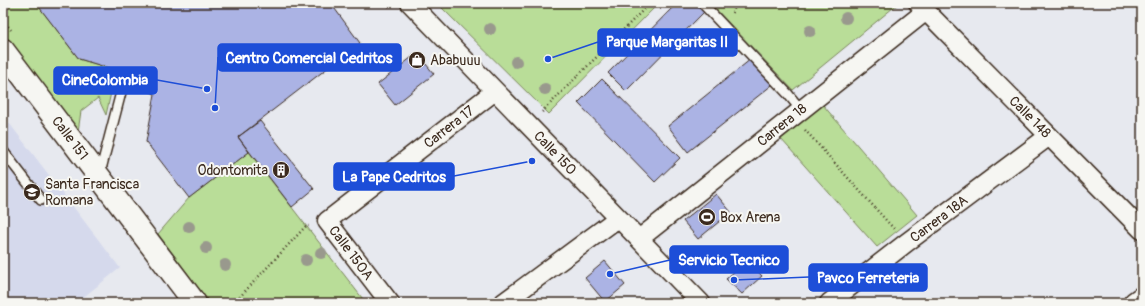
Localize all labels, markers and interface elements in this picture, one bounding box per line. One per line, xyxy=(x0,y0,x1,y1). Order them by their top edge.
callout: Parque Margaritas II xyxy=(598,29,737,56)
text: Parque Margaritas II xyxy=(606,33,728,52)
callout: Centro Comercial Cedritos xyxy=(218,44,401,71)
text: Centro Comercial Cedritos xyxy=(226,49,393,68)
shop icon: Ababuuu xyxy=(407,50,427,70)
place label: Ababuuu xyxy=(430,52,480,69)
callout: CineColombia xyxy=(54,67,157,94)
text: CineColombia xyxy=(62,71,148,90)
street label: Calle 148 xyxy=(1005,92,1055,142)
street label: Carrera 18 xyxy=(754,100,810,150)
street label: Carrera 17 xyxy=(420,102,478,152)
street label: Calle 151 xyxy=(48,113,92,163)
street label: Calle 150 xyxy=(530,128,580,178)
building icon: Odontomita xyxy=(271,160,291,180)
place label: Odontomita xyxy=(198,162,268,179)
callout: La Pape Cedritos xyxy=(334,163,454,190)
text: La Pape Cedritos xyxy=(342,168,446,187)
place label: Santa Francisca Romana xyxy=(45,176,139,209)
school or university icon: Santa Francisca Romana xyxy=(22,182,42,202)
street label: Carrera 18A xyxy=(907,192,971,246)
sports icon: Box Arena xyxy=(697,207,717,227)
place label: Box Arena xyxy=(720,209,780,226)
street label: Calle 150A xyxy=(325,223,377,283)
callout: Servicio Tecnico xyxy=(670,246,788,273)
text: Servicio Tecnico xyxy=(678,251,780,270)
callout: Pavco Ferreteria xyxy=(809,264,927,291)
text: Pavco Ferreteria xyxy=(817,269,919,288)

